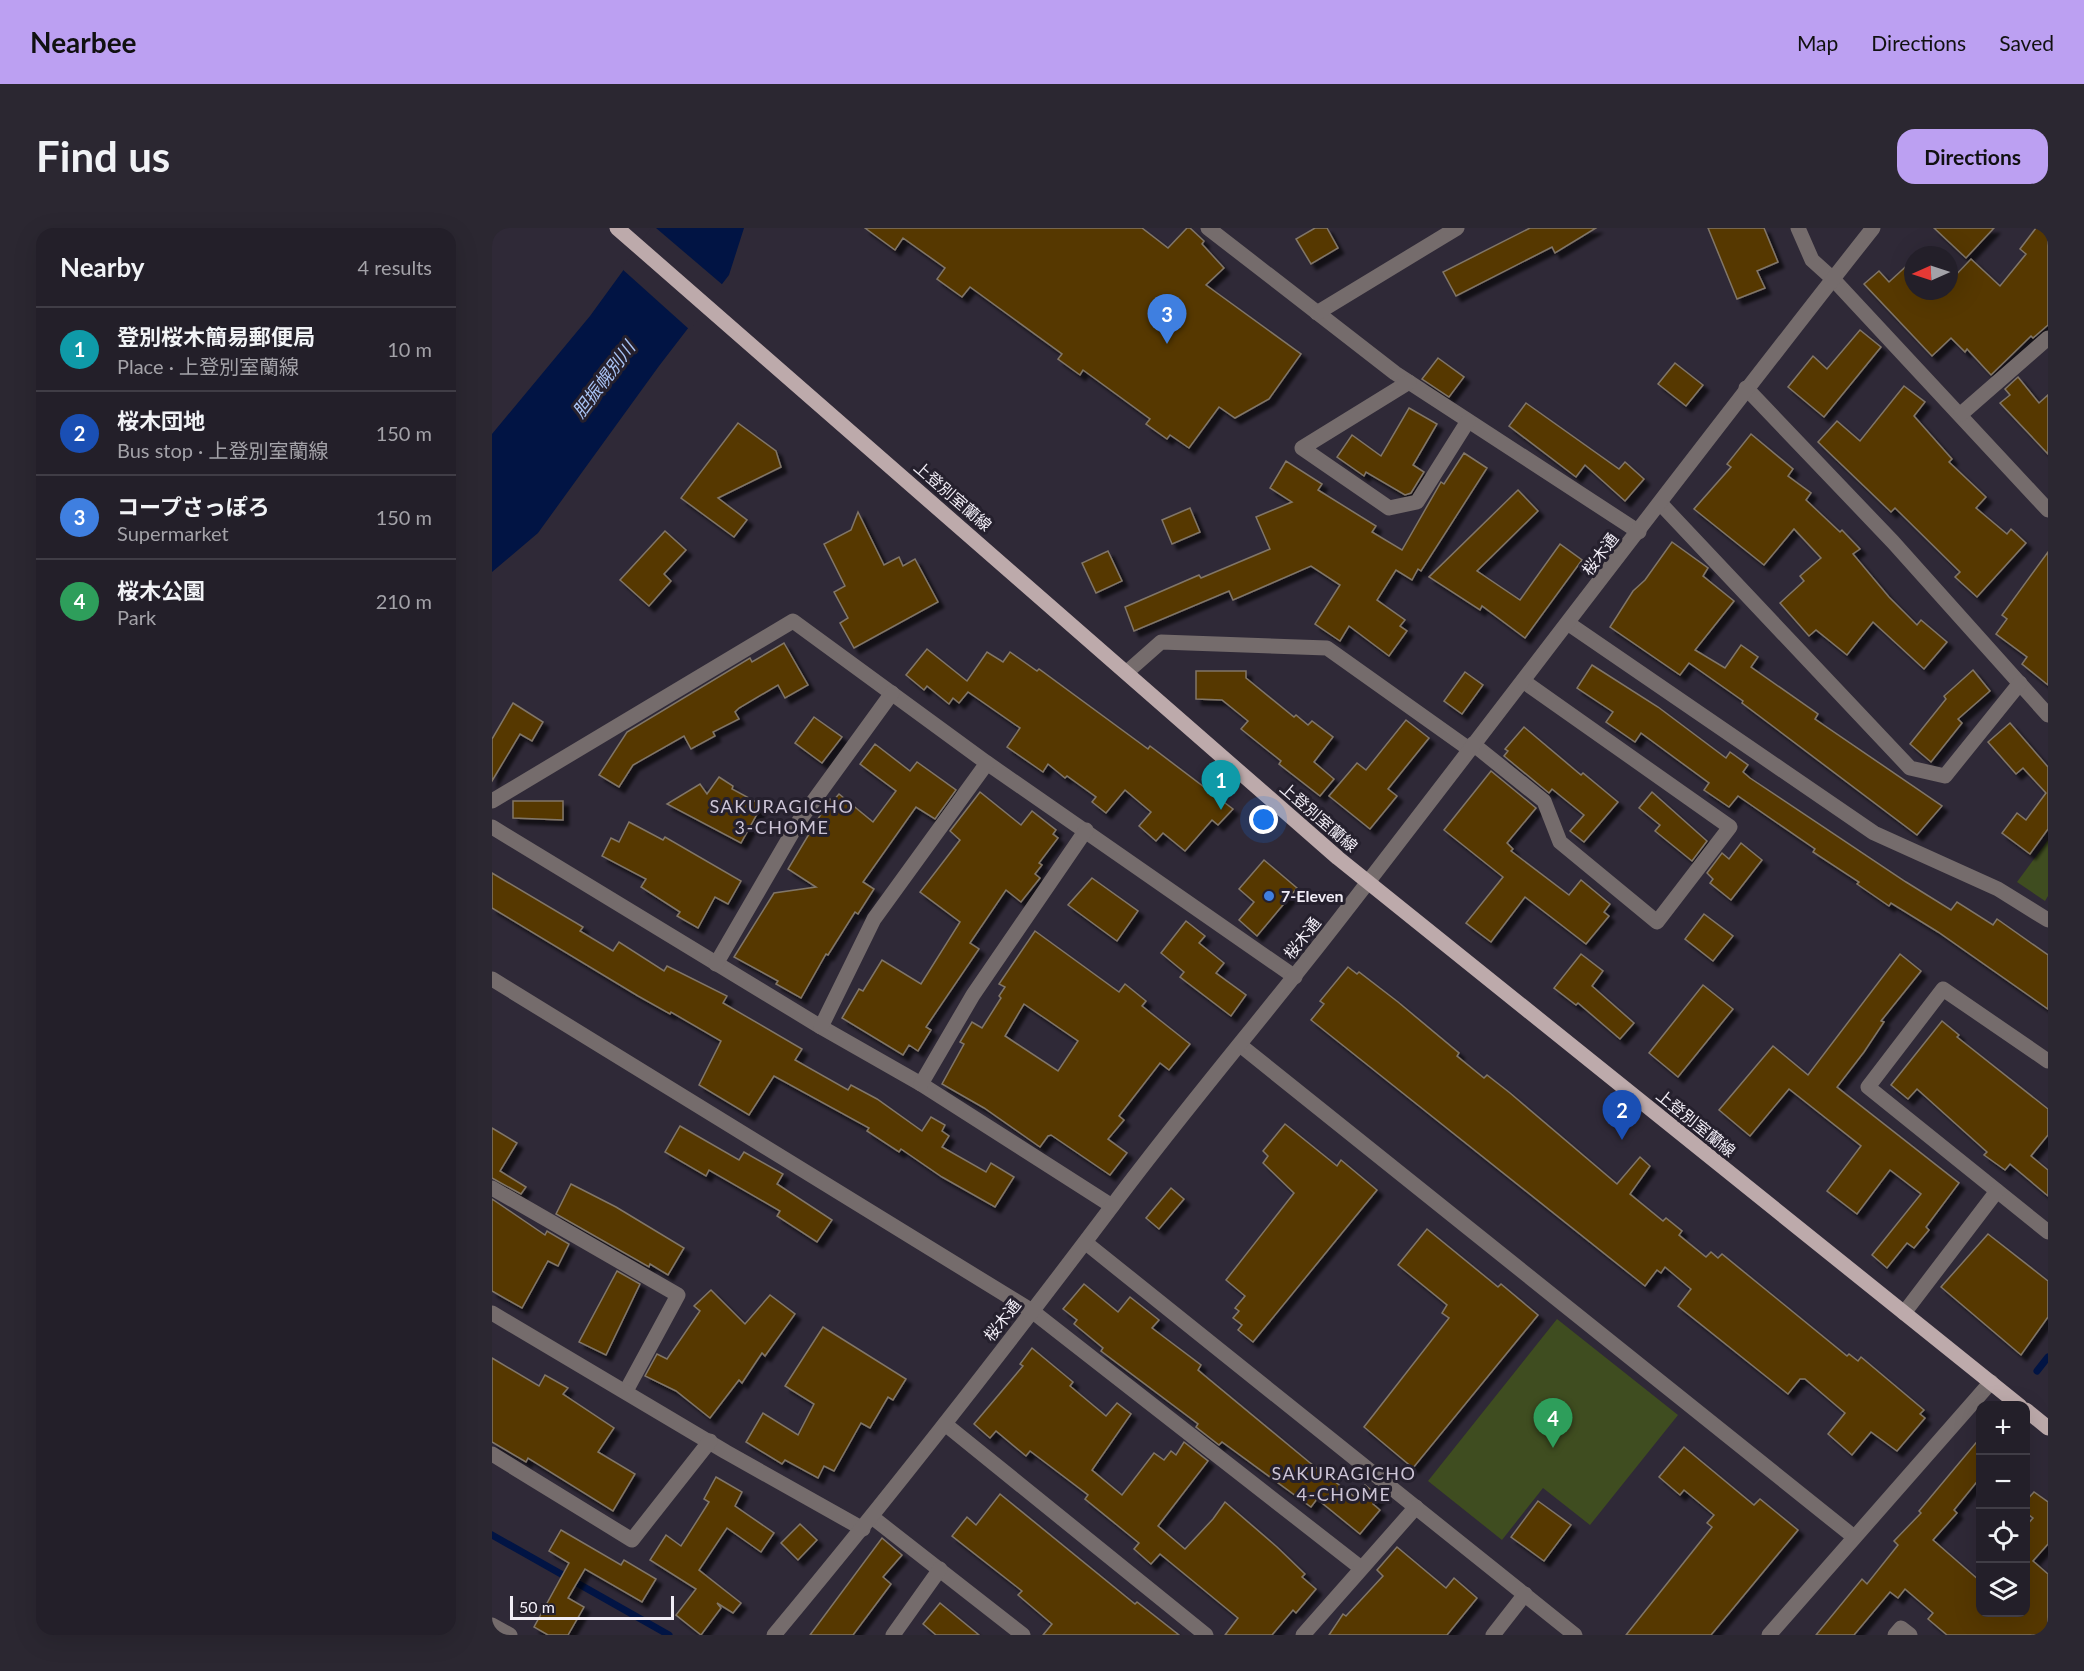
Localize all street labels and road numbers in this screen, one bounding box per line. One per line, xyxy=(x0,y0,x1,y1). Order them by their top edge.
street label: 上登別室蘭線 xyxy=(911,457,996,534)
street label: 桜木通 xyxy=(1578,529,1622,579)
street label: 上登別室蘭線 xyxy=(1277,778,1362,855)
street label: 桜木通 xyxy=(1279,913,1324,962)
street label: 上登別室蘭線 xyxy=(1653,1085,1740,1160)
street label: 桜木通 xyxy=(979,1295,1024,1344)

